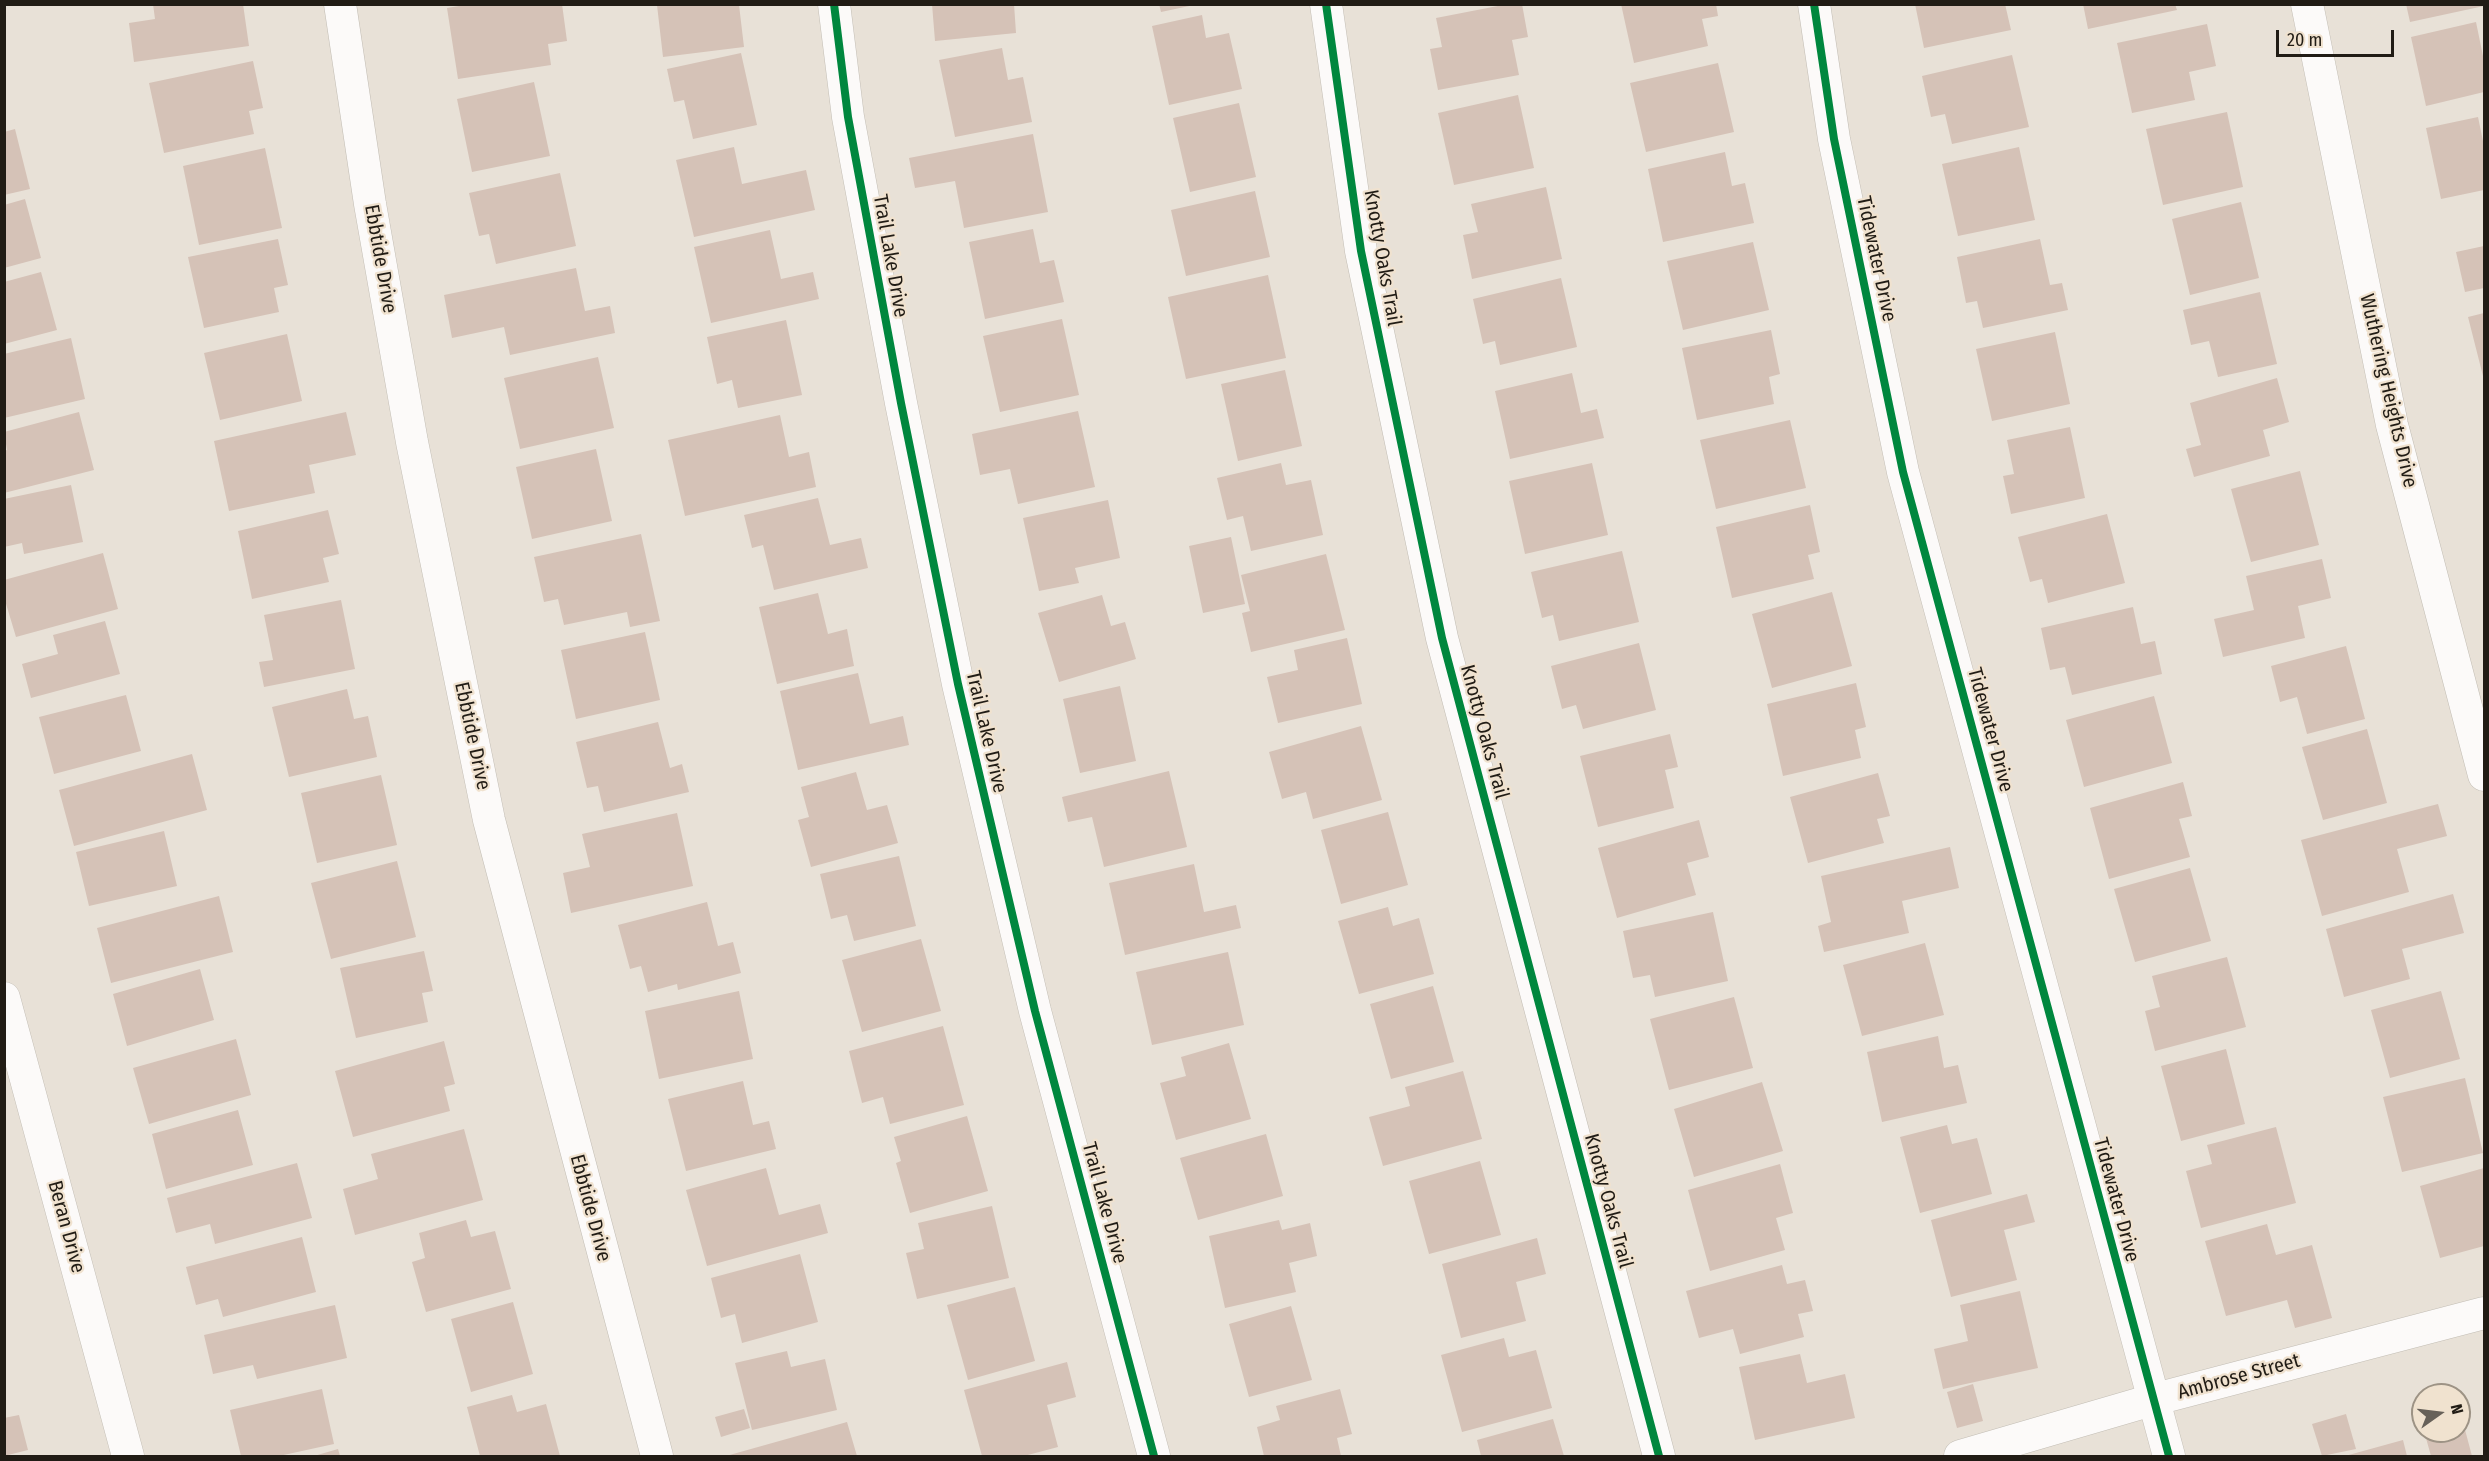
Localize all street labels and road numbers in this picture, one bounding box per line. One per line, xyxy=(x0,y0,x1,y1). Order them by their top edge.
street label: Knotty Oaks Trail xyxy=(1358,188,1406,328)
street label: Trail Lake Drive xyxy=(867,193,913,319)
street label: Tidewater Drive xyxy=(1851,194,1901,324)
street label: Ebbtide Drive xyxy=(359,203,401,315)
street label: Wuthering Heights Drive xyxy=(2354,292,2422,490)
street label: Knotty Oaks Trail xyxy=(1455,662,1513,802)
street label: Tidewater Drive xyxy=(1962,665,2018,795)
street label: Trail Lake Drive xyxy=(960,669,1012,795)
street label: Ebbtide Drive xyxy=(449,680,495,792)
street label: Knotty Oaks Trail xyxy=(1579,1131,1637,1271)
street label: Tidewater Drive xyxy=(2088,1135,2144,1265)
street label: Trail Lake Drive xyxy=(1076,1140,1132,1266)
street label: Ebbtide Drive xyxy=(564,1152,616,1264)
street label: Beran Drive xyxy=(42,1178,90,1276)
street label: Ambrose Street xyxy=(2175,1349,2303,1405)

